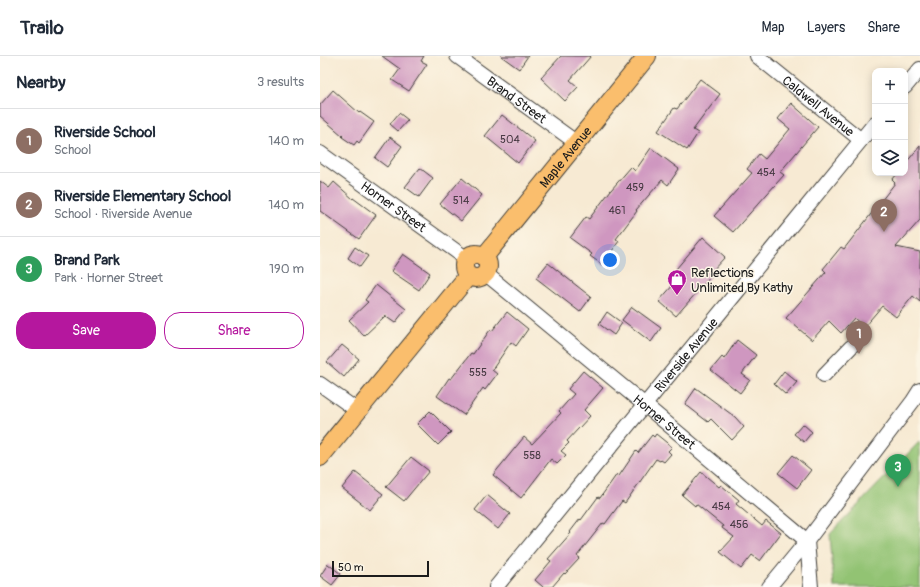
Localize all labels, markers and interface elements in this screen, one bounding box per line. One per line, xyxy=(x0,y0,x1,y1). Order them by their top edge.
text: Trailo xyxy=(20,16,64,40)
text: Map xyxy=(762,19,785,36)
text: Layers xyxy=(807,19,845,36)
text: Share xyxy=(867,19,900,36)
map controls xyxy=(872,68,908,176)
button: + xyxy=(872,68,908,104)
text: Nearby xyxy=(16,72,65,93)
street label: Brand Street xyxy=(483,73,550,128)
street label: Caldwell Avenue xyxy=(779,73,857,141)
text: 3 results xyxy=(257,74,304,90)
button: − xyxy=(872,104,908,140)
text: Riverside School xyxy=(54,123,156,142)
street label: Maple Avenue xyxy=(537,123,596,191)
text: 1 xyxy=(26,133,32,149)
text: 140 m xyxy=(268,133,304,149)
house number: 504 xyxy=(500,133,521,146)
button: layers xyxy=(872,140,908,176)
text: School xyxy=(54,142,91,158)
house number: 454 xyxy=(757,166,776,179)
street label: Horner Street xyxy=(358,178,430,236)
house number: 459 xyxy=(626,181,644,194)
text: Riverside Elementary School xyxy=(54,187,231,206)
house number: 514 xyxy=(453,194,470,207)
text: 2 xyxy=(25,197,33,213)
text: 140 m xyxy=(268,197,304,213)
pin: 2 xyxy=(871,199,897,232)
house number: 461 xyxy=(608,204,626,217)
text: School · Riverside Avenue xyxy=(54,206,192,222)
your location xyxy=(600,250,620,270)
text: Brand Park xyxy=(54,251,120,270)
text: 3 xyxy=(25,261,33,277)
text: 190 m xyxy=(269,261,304,277)
place label: Reflections Unlimited By Kathy xyxy=(691,265,793,296)
shop icon: Reflections Unlimited By Kathy xyxy=(666,268,688,296)
text: Park · Horner Street xyxy=(54,270,163,286)
button: Save xyxy=(16,312,156,349)
button: Share xyxy=(164,312,304,349)
street label: Riverside Avenue xyxy=(652,314,722,396)
pin: 1 xyxy=(846,321,872,354)
house number: 555 xyxy=(469,366,487,379)
street label: Horner Street xyxy=(630,392,699,453)
house number: 558 xyxy=(523,449,541,462)
pin: 3 xyxy=(885,454,911,487)
house number: 454 xyxy=(712,500,731,513)
house number: 456 xyxy=(730,518,748,531)
scale bar xyxy=(332,559,429,578)
text: 50 m xyxy=(338,561,364,574)

